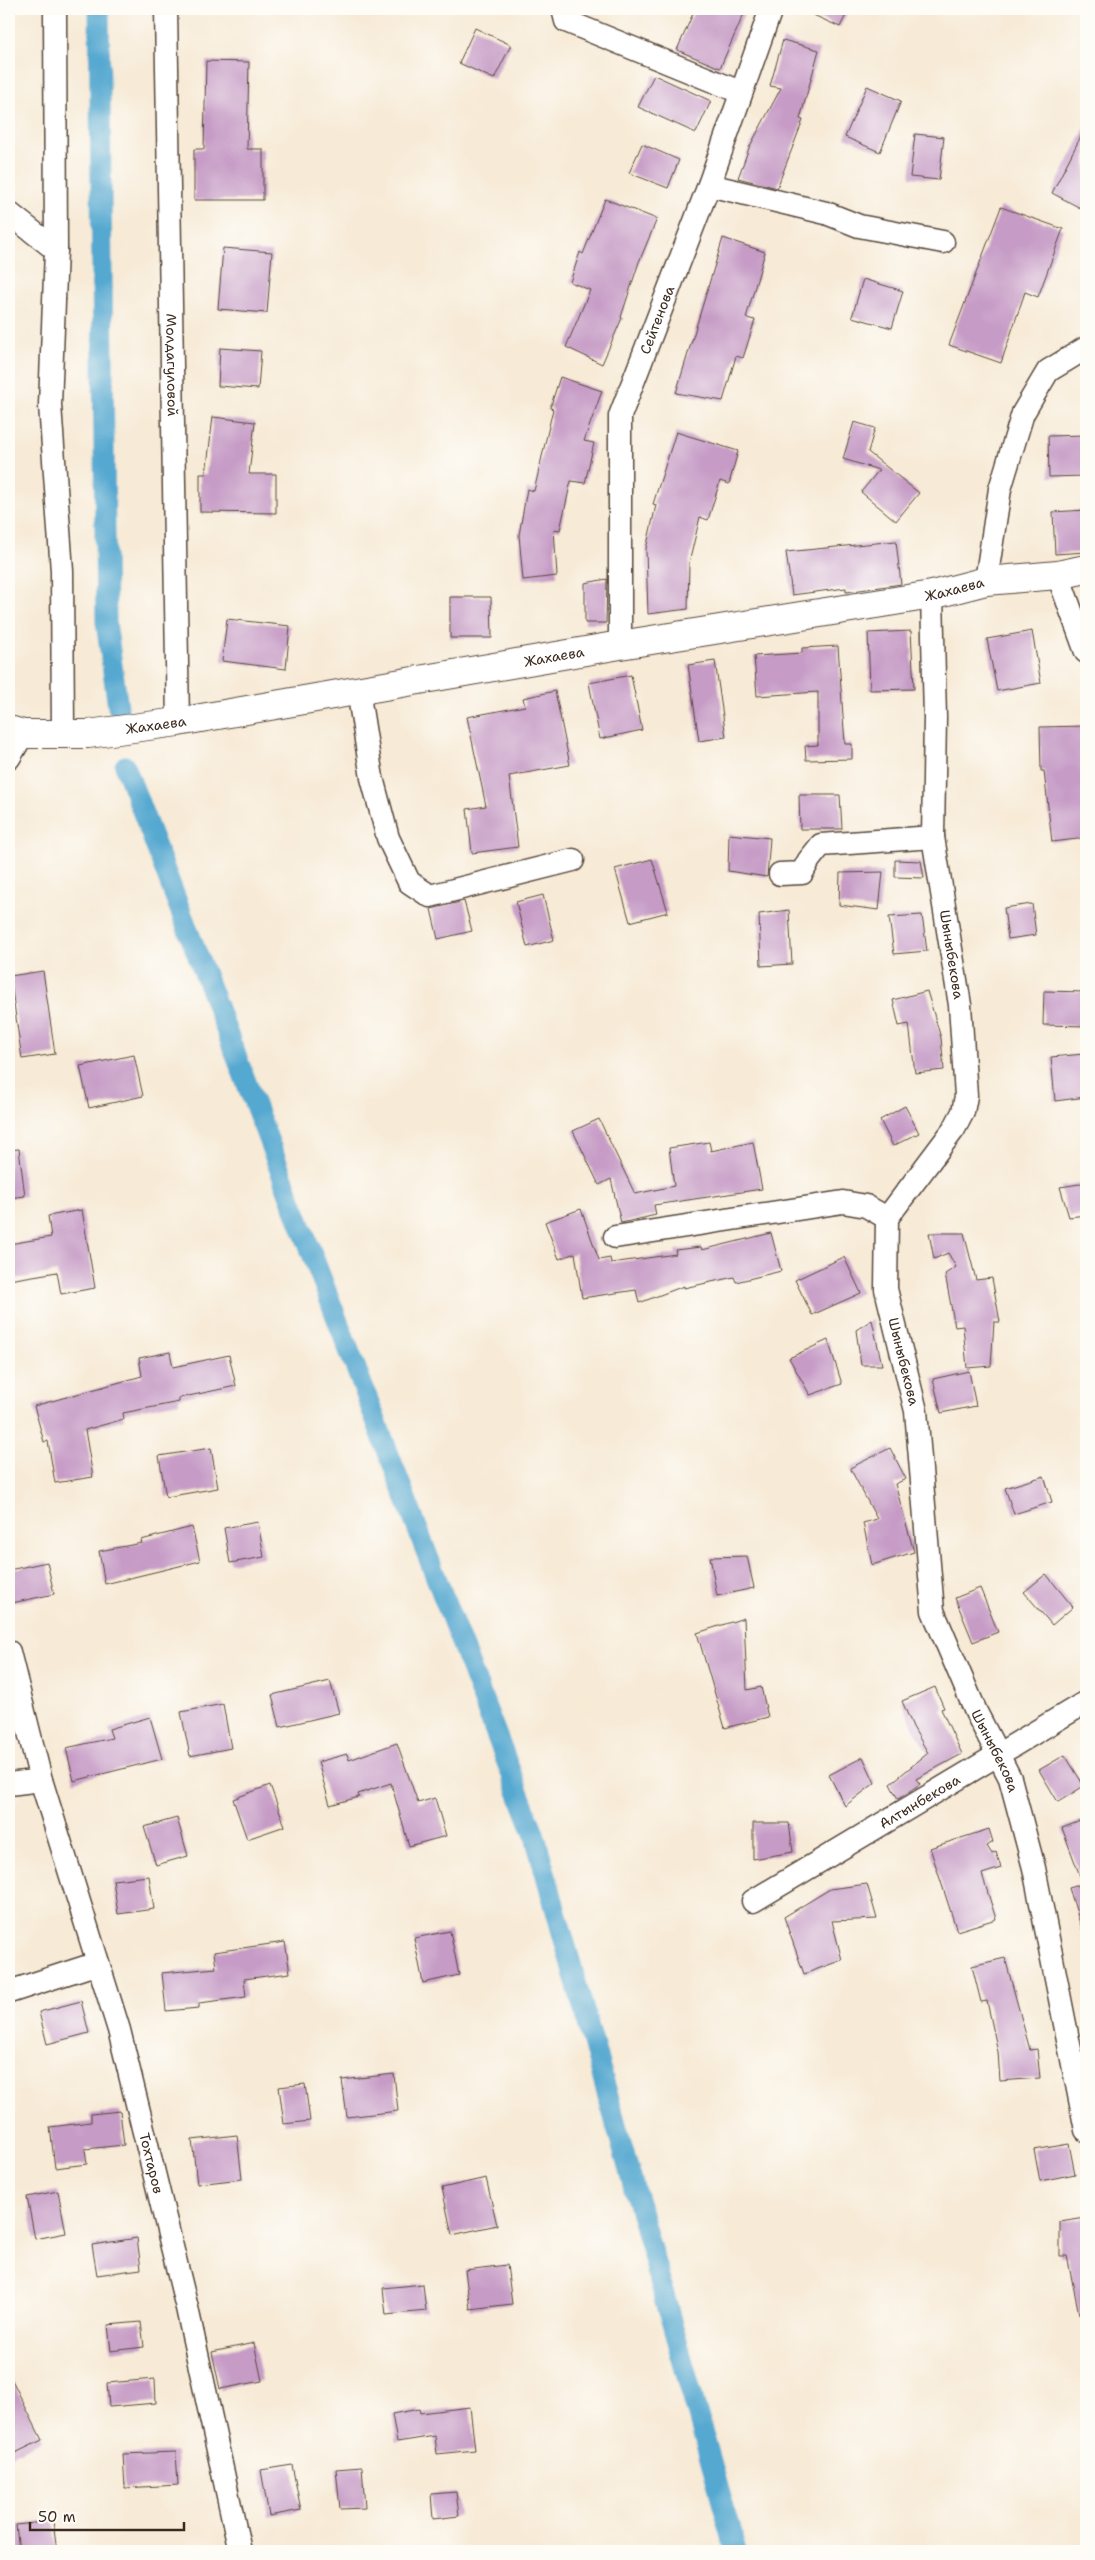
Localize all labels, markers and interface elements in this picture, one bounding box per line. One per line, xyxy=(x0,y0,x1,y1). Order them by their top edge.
street label: Сейтенова xyxy=(636,283,678,357)
street label: Молдагуловой xyxy=(162,313,182,417)
street label: Жахаева xyxy=(923,573,986,605)
street label: Жахаева xyxy=(523,642,586,671)
street label: Жахаева xyxy=(125,712,188,738)
street label: Шыныбекова xyxy=(936,908,968,1001)
street label: Шыныбекова xyxy=(884,1316,923,1408)
street label: Шыныбекова xyxy=(967,1706,1022,1795)
street label: Алтынбекова xyxy=(876,1770,964,1833)
street label: Тохтаров xyxy=(135,2131,168,2195)
scale bar xyxy=(30,2500,184,2532)
text: 50 m xyxy=(38,2507,76,2527)

